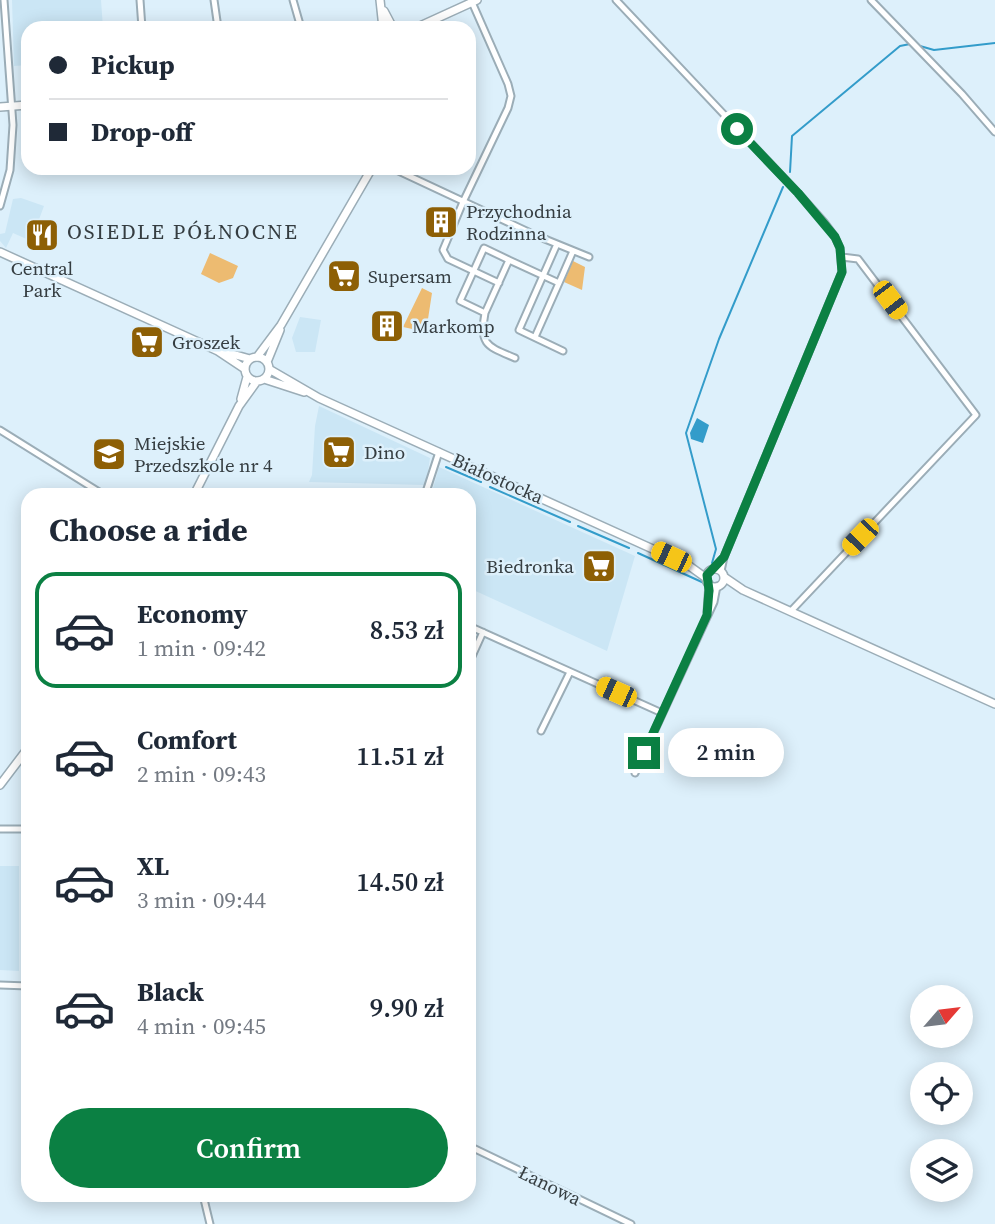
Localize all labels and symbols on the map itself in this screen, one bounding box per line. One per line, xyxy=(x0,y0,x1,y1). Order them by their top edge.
route start xyxy=(721,113,753,145)
place label: Przychodnia Rodzinna xyxy=(466,198,572,246)
building icon: Przychodnia Rodzinna xyxy=(422,203,460,241)
restaurant icon: Central Park xyxy=(23,216,61,254)
district label: OSIEDLE PÓŁNOCNE xyxy=(67,217,299,246)
place label: Central Park xyxy=(11,255,74,303)
supermarket icon: Supersam xyxy=(325,257,363,295)
place label: Supersam xyxy=(368,263,452,289)
car xyxy=(869,277,912,323)
building icon: Markomp xyxy=(368,307,406,345)
place label: Markomp xyxy=(412,313,495,339)
supermarket icon: Groszek xyxy=(128,323,166,361)
place label: Groszek xyxy=(172,329,241,355)
place label: Miejskie Przedszkole nr 4 xyxy=(134,430,273,478)
supermarket icon: Dino xyxy=(320,433,358,471)
school or university icon: Miejskie Przedszkole nr 4 xyxy=(90,435,128,473)
place label: Dino xyxy=(364,439,405,465)
street label: Białostocka xyxy=(448,446,548,510)
car xyxy=(838,515,883,559)
car xyxy=(648,539,695,575)
supermarket icon: Biedronka xyxy=(580,547,618,585)
place label: Biedronka xyxy=(486,553,574,579)
car xyxy=(593,674,640,710)
callout: 2 min xyxy=(668,728,784,778)
route end xyxy=(628,737,660,769)
north arrow xyxy=(910,985,973,1048)
street label: Łanowa xyxy=(514,1159,586,1211)

